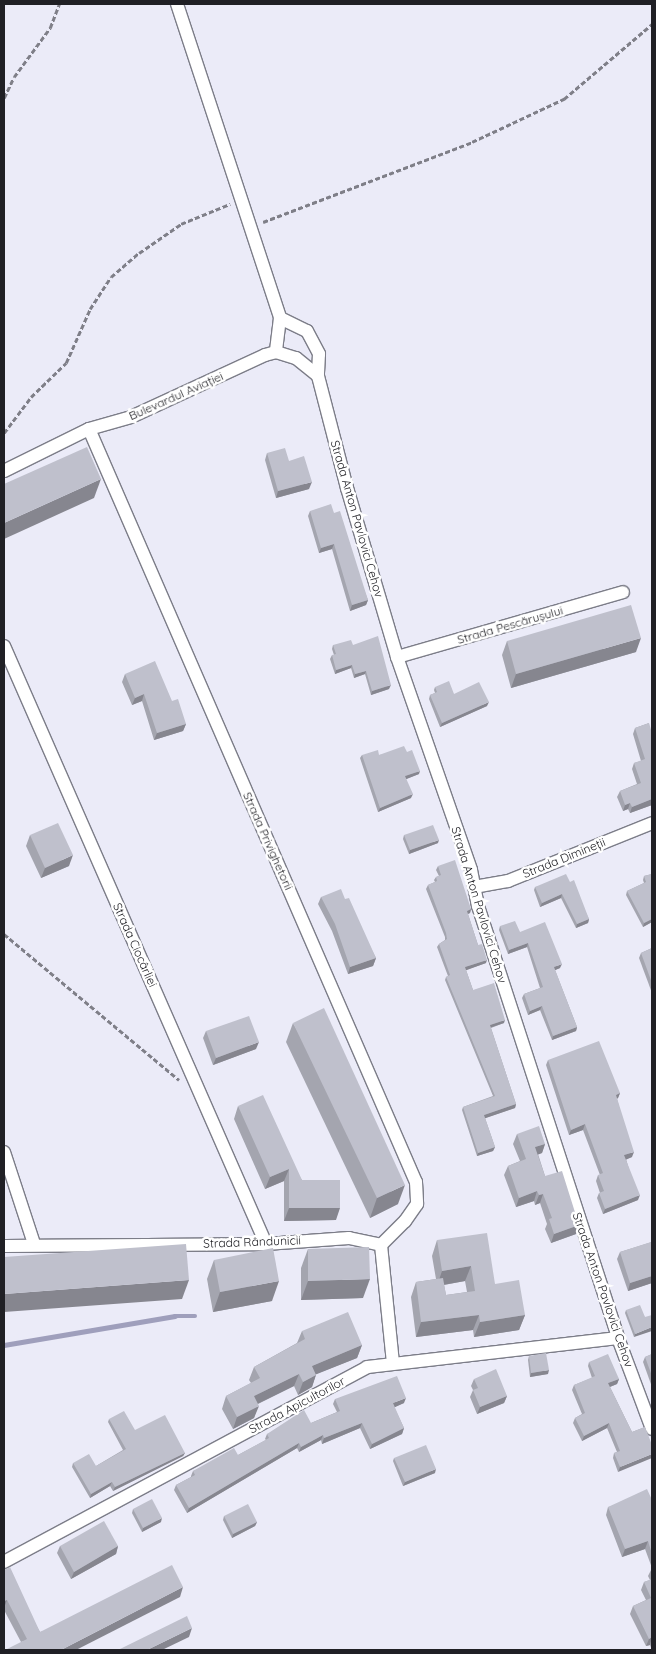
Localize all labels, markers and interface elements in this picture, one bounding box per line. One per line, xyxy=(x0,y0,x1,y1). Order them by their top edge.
street label: Bulevardul Aviației xyxy=(127,369,225,423)
street label: Strada Anton Pavlovici Cehov xyxy=(328,439,386,599)
street label: Strada Pescărușului xyxy=(455,603,565,647)
street label: Strada Privighetorii xyxy=(240,790,296,892)
street label: Strada Anton Pavlovici Cehov xyxy=(448,825,510,985)
street label: Strada Dimineții xyxy=(521,835,607,881)
street label: Strada Ciocârliei xyxy=(110,901,160,989)
street label: Strada Anton Pavlovici Cehov xyxy=(570,1211,636,1369)
street label: Strada Rândunicii xyxy=(203,1233,301,1251)
street label: Strada Apicultorilor xyxy=(247,1374,347,1436)

